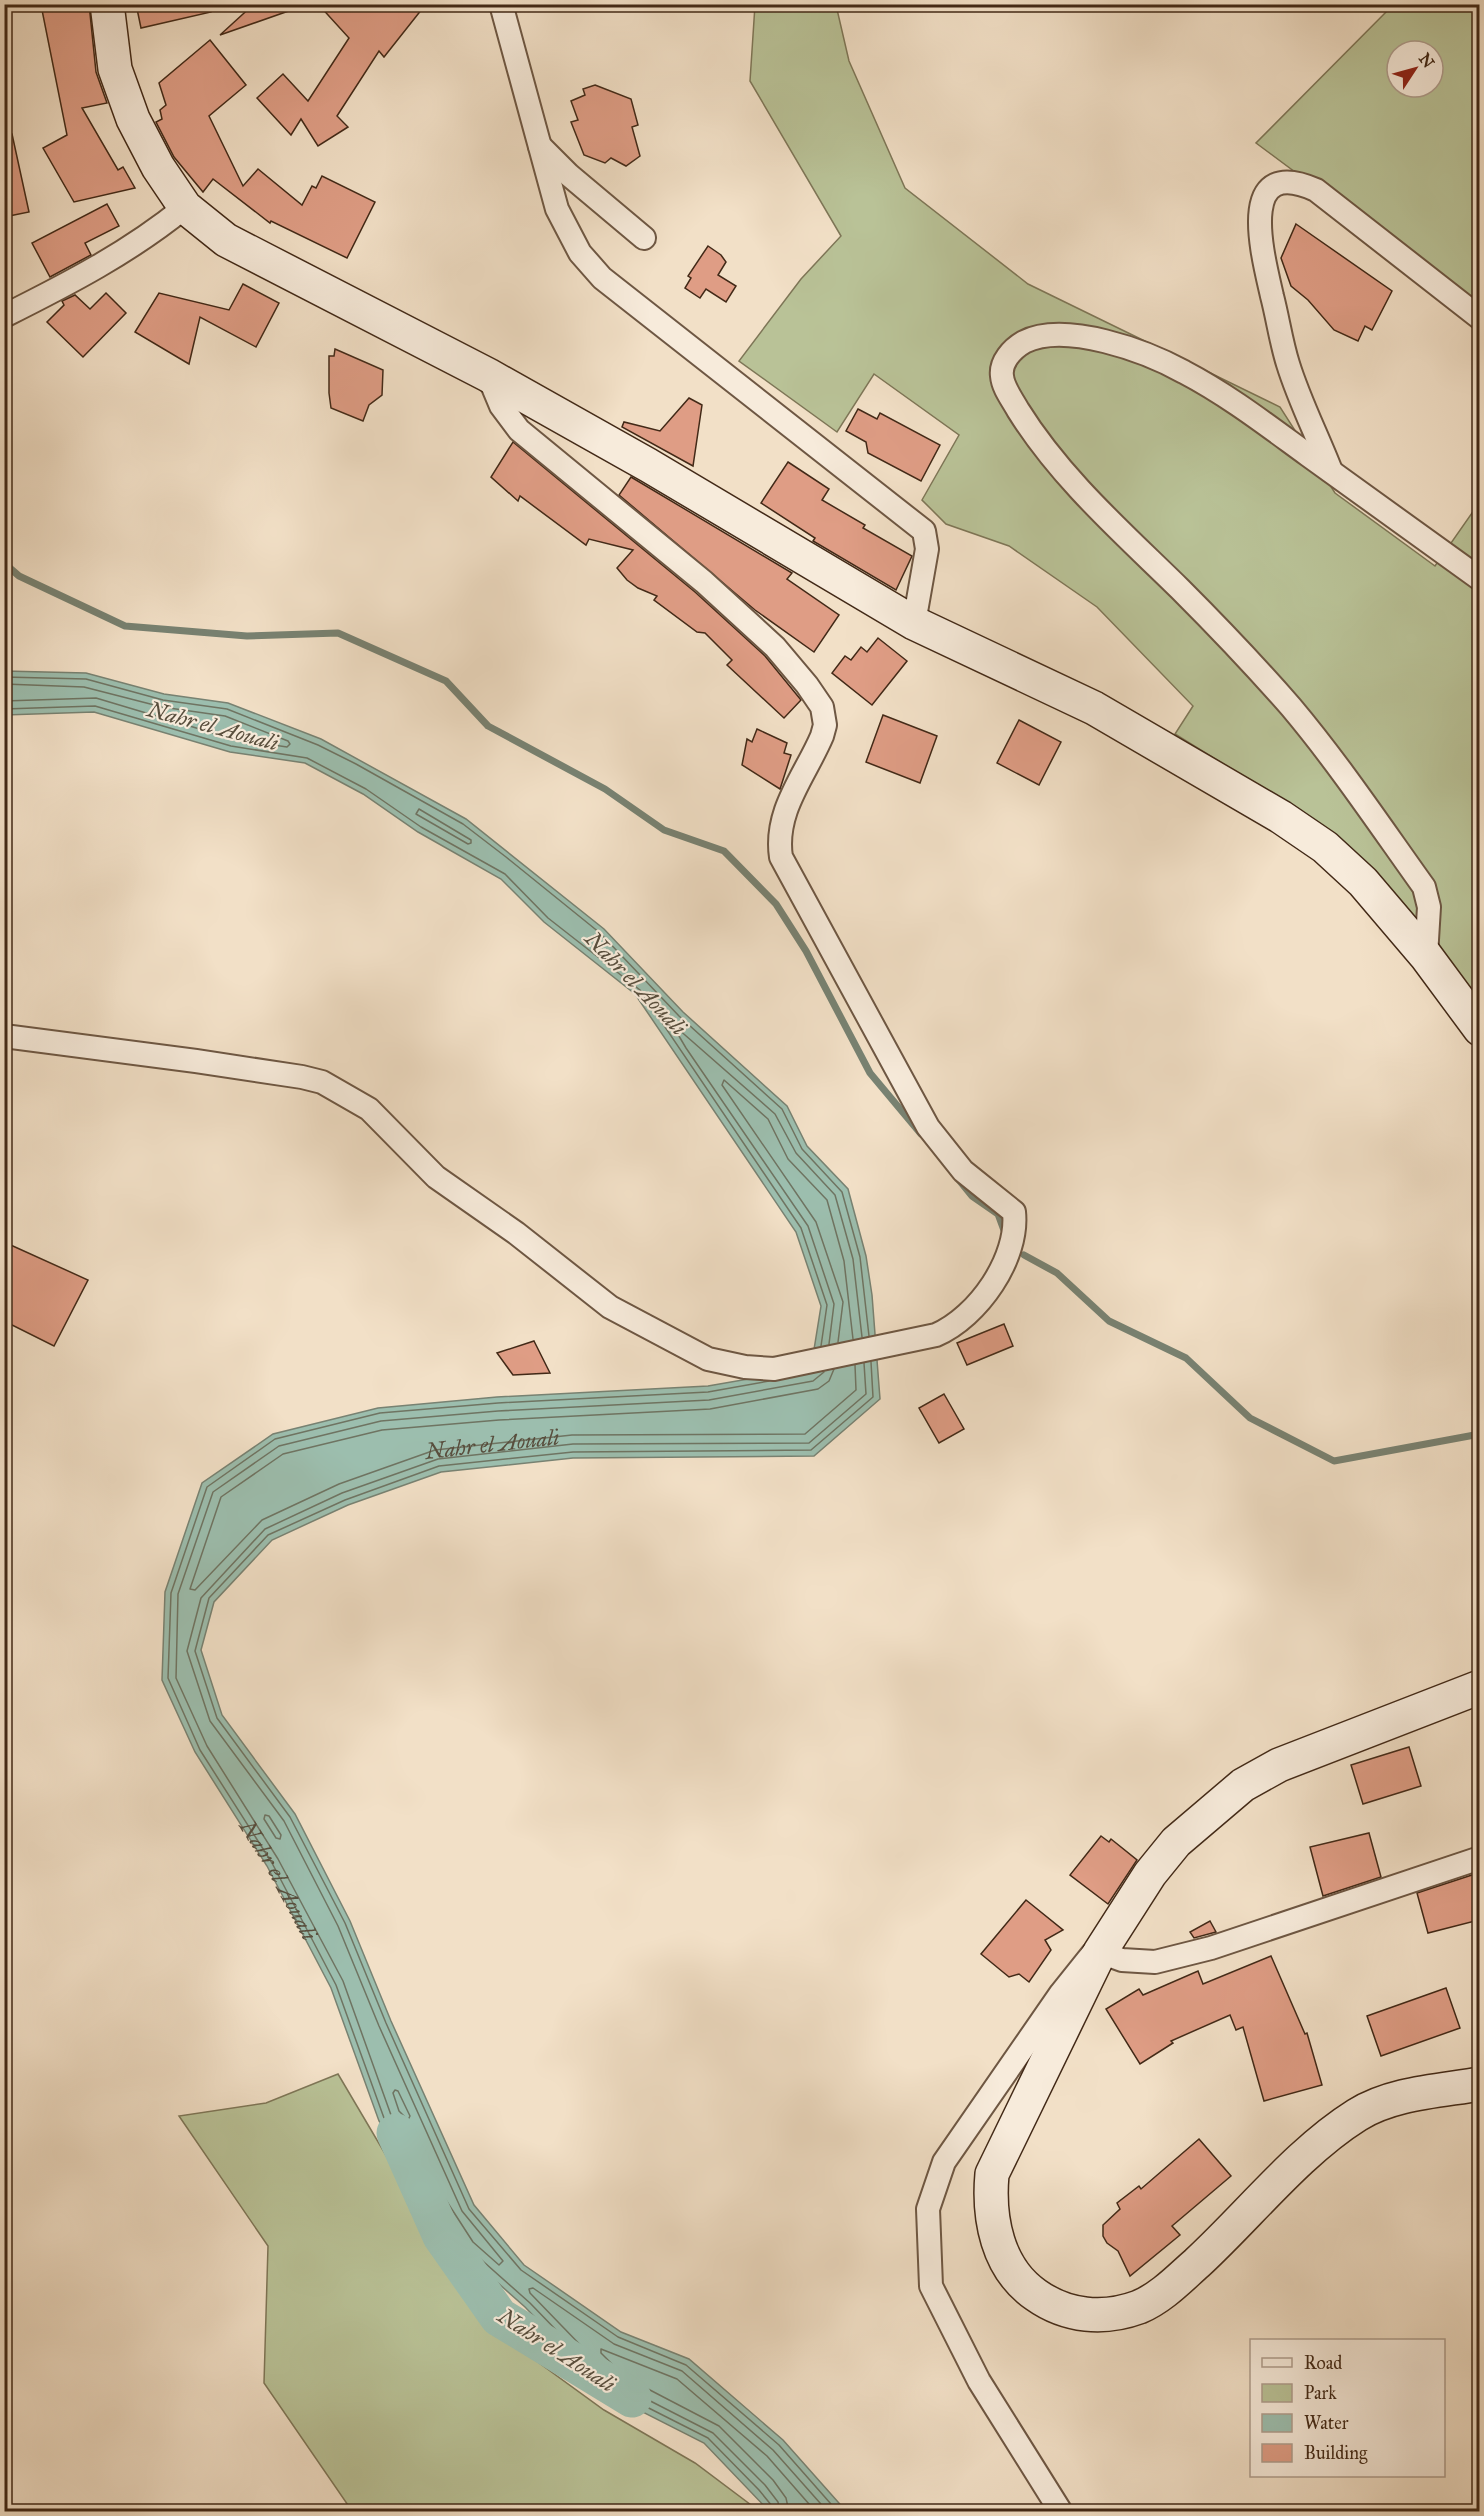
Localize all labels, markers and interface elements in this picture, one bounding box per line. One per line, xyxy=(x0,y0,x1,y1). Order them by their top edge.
north arrow xyxy=(1385,39,1445,99)
text: N xyxy=(1415,49,1439,72)
water label: Nahr el Aouali xyxy=(143,695,282,757)
water label: Nahr el Aouali xyxy=(578,924,693,1041)
water label: Nahr el Aouali xyxy=(422,1423,561,1465)
water label: Nahr el Aouali xyxy=(233,1813,324,1945)
water label: Nahr el Aouali xyxy=(492,2301,621,2398)
legend xyxy=(1250,2339,1445,2477)
text: Road xyxy=(1304,2352,1342,2374)
text: Park xyxy=(1304,2382,1337,2404)
text: Water xyxy=(1304,2412,1349,2434)
text: Building xyxy=(1304,2442,1368,2465)

